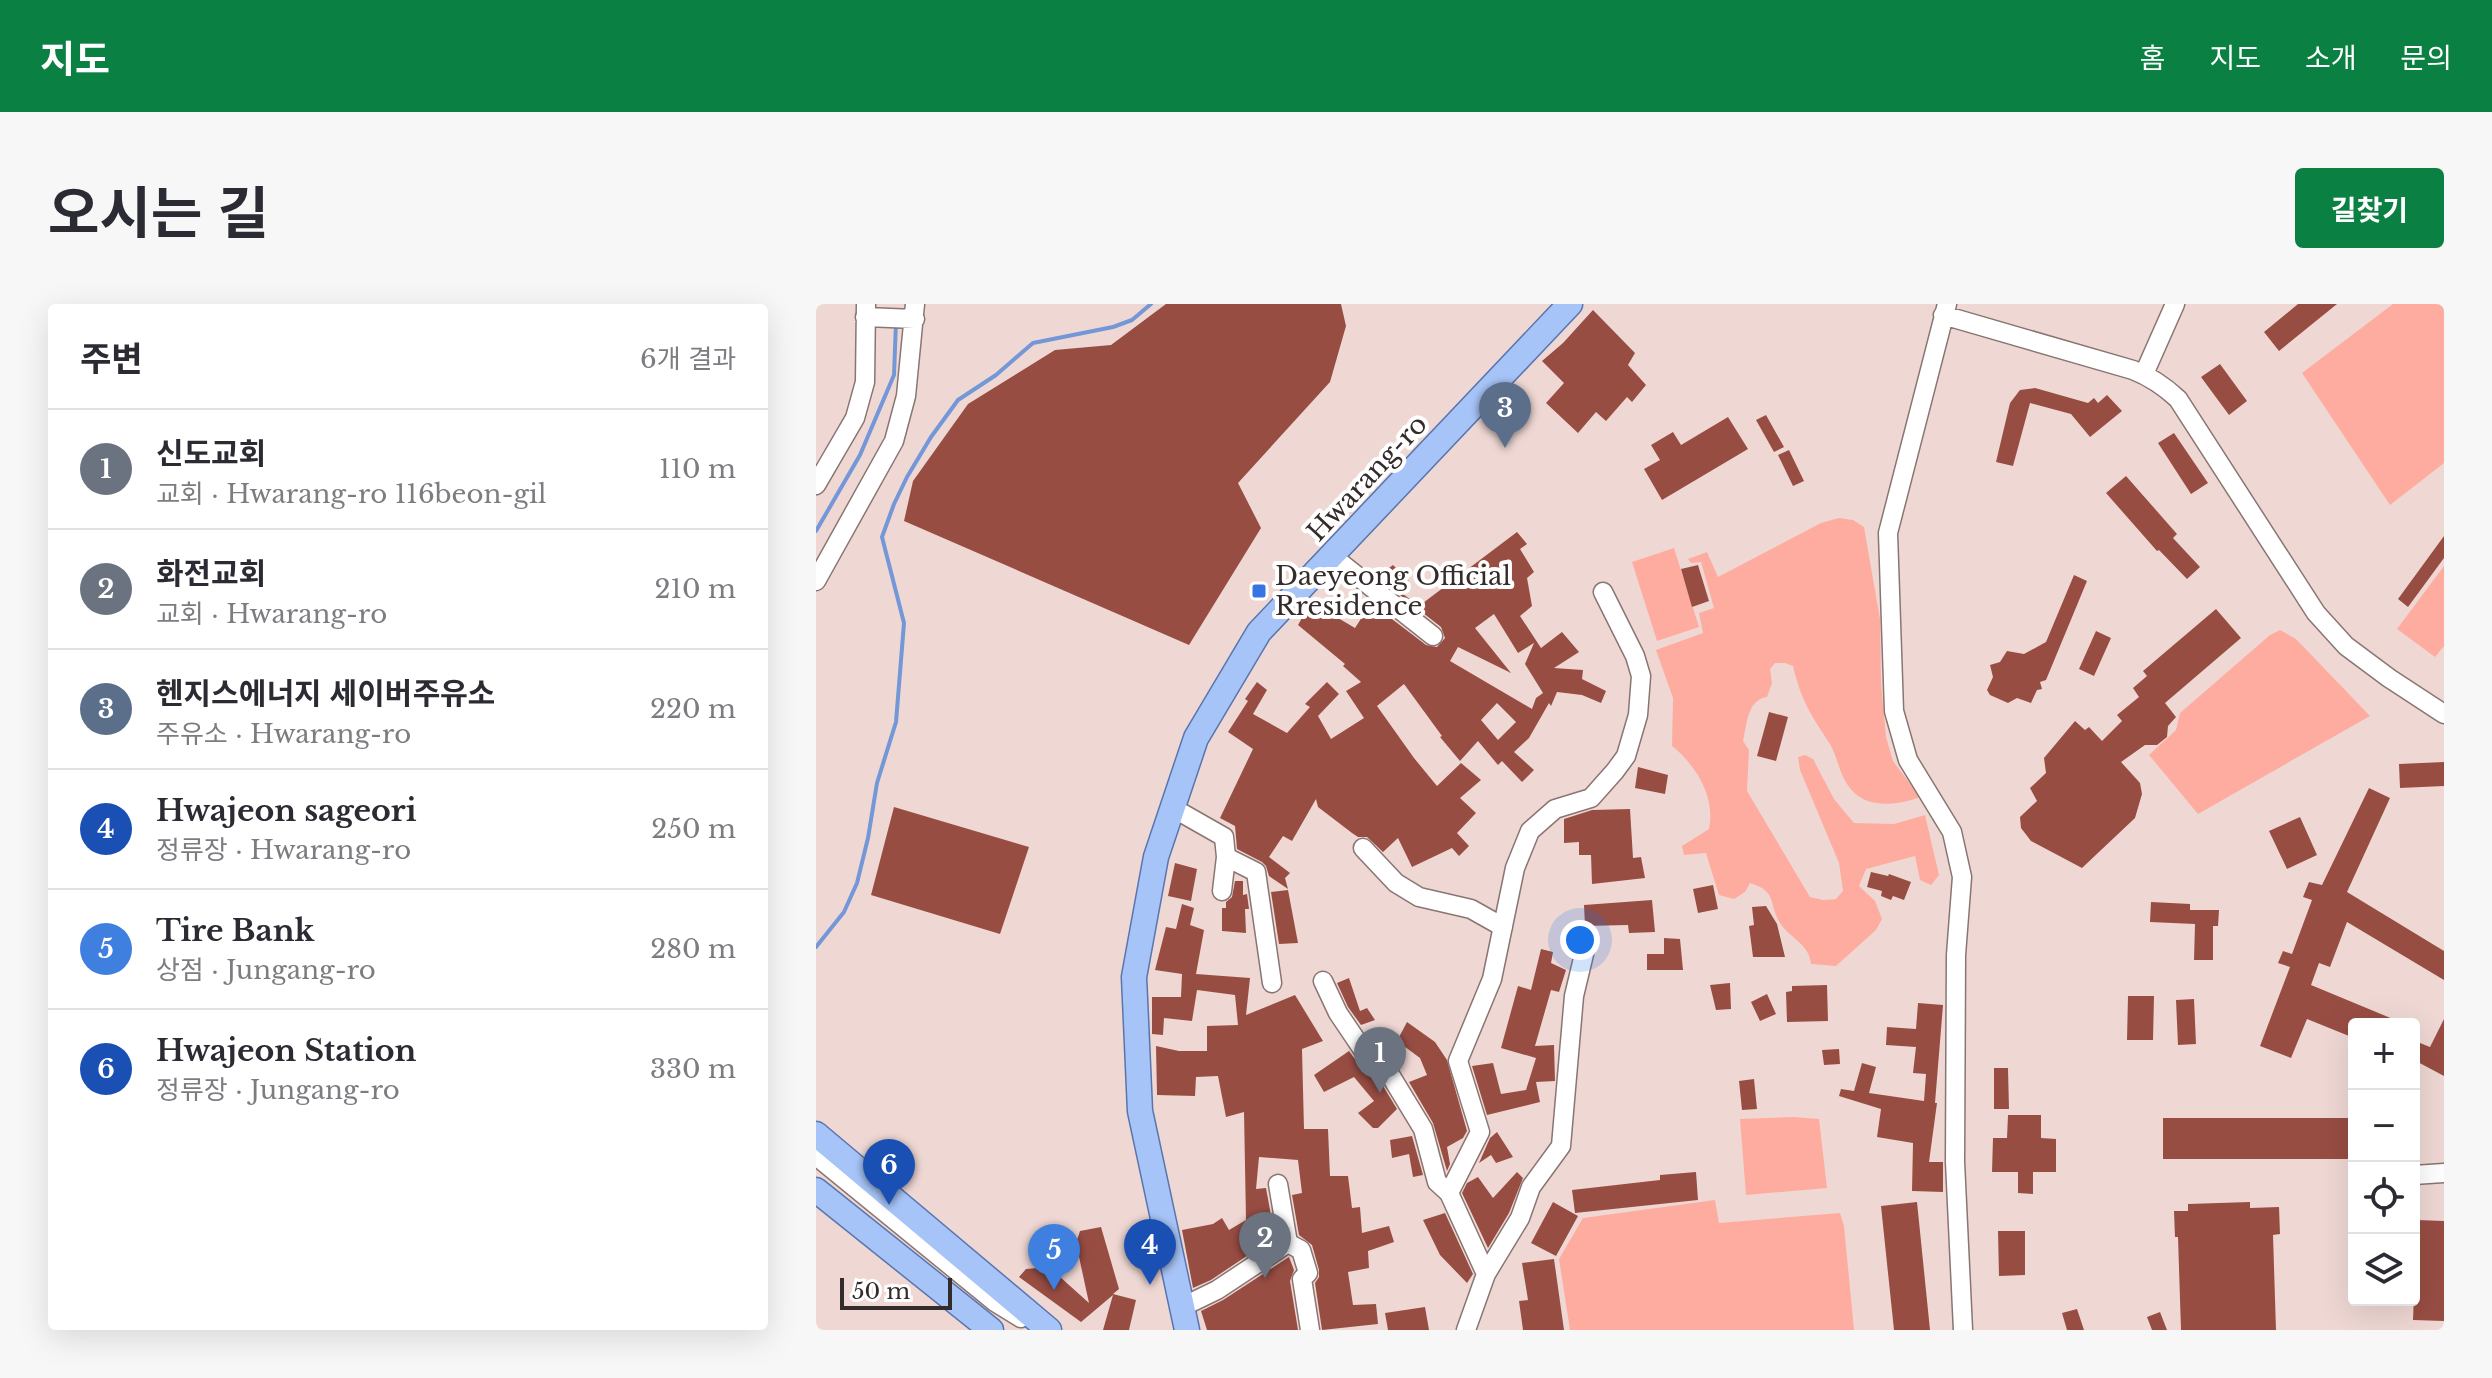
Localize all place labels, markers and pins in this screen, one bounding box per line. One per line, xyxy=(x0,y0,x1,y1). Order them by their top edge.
pin: 3 xyxy=(1479,382,1531,448)
place label: Daeyeong Official Rresidence xyxy=(1275,560,1511,622)
marker: Daeyeong Official Rresidence xyxy=(1250,582,1268,600)
pin: 1 xyxy=(1354,1027,1406,1093)
pin: 6 xyxy=(863,1139,915,1205)
pin: 2 xyxy=(1239,1212,1291,1278)
pin: 4 xyxy=(1124,1219,1176,1285)
pin: 5 xyxy=(1028,1224,1080,1290)

